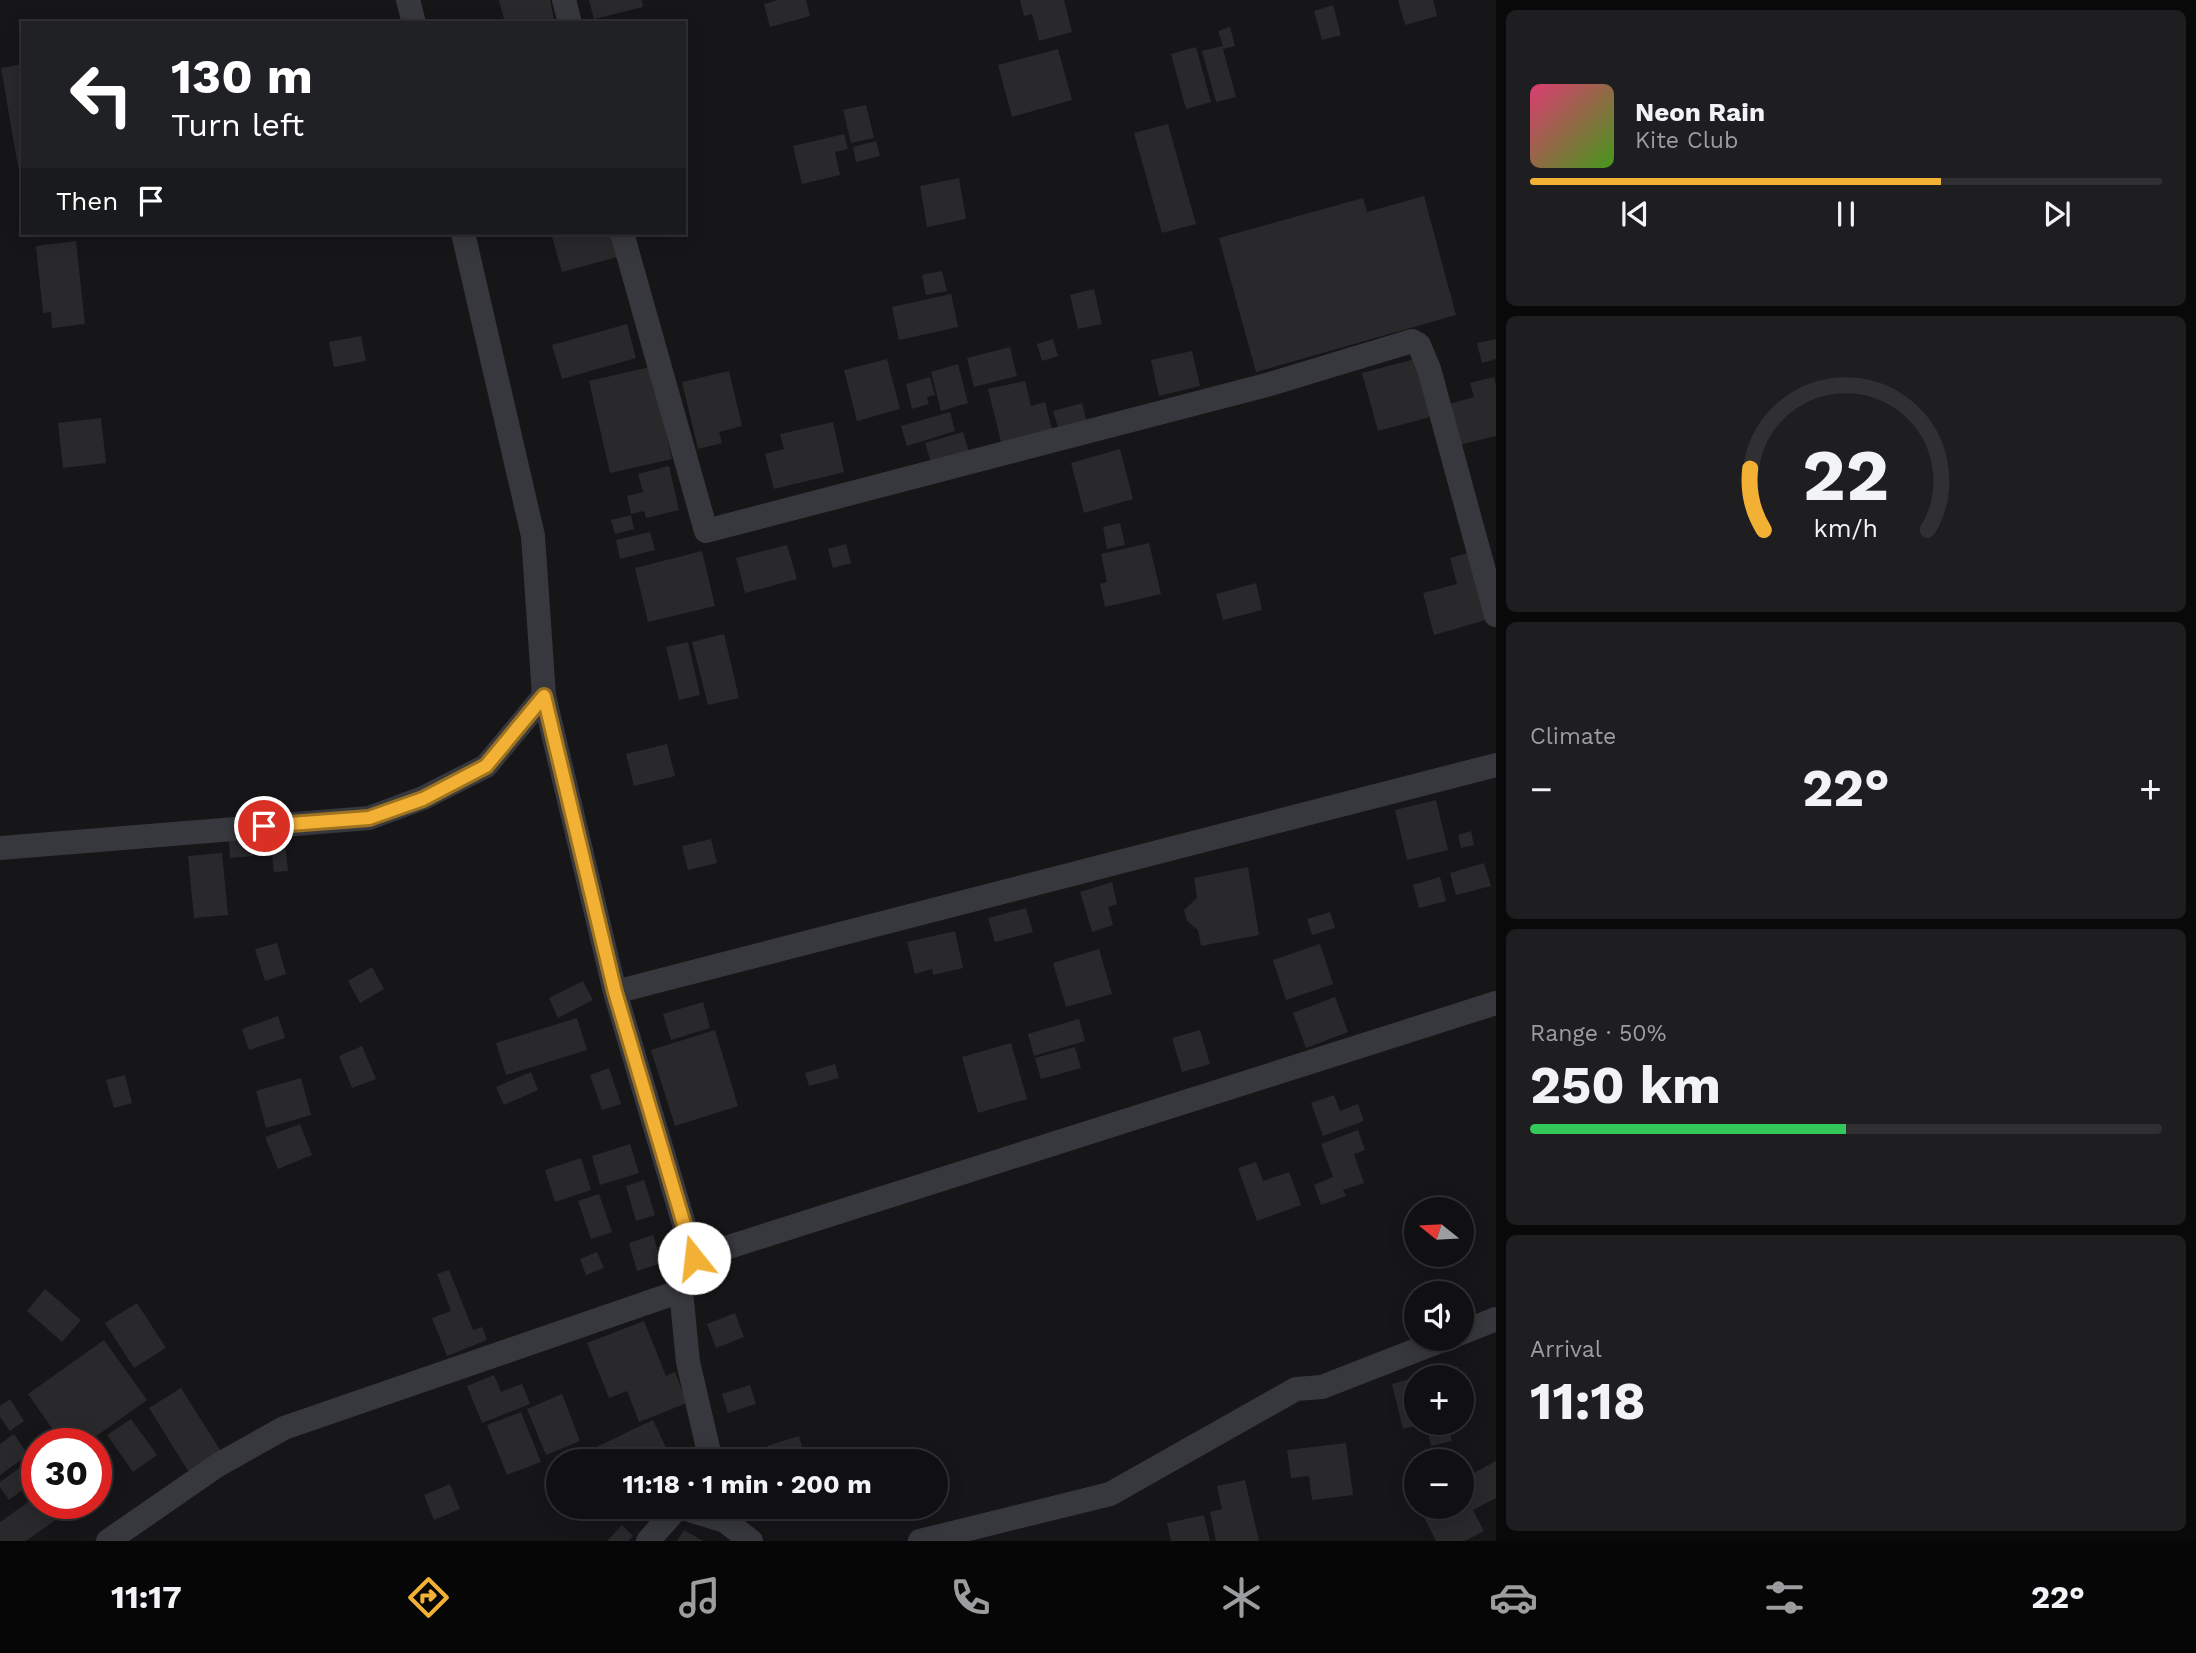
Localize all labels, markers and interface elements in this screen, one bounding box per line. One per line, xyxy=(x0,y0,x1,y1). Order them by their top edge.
text: 130 m xyxy=(171,47,313,105)
icon: left xyxy=(56,49,147,140)
text: Neon Rain xyxy=(1635,97,1765,127)
text: Turn left xyxy=(171,106,304,144)
text: Kite Club xyxy=(1635,127,1738,154)
icon: arrive xyxy=(132,182,170,220)
text: Then xyxy=(56,186,118,216)
icon: previous xyxy=(1616,195,1654,233)
icon: pause xyxy=(1827,195,1865,233)
icon: next xyxy=(2038,195,2076,233)
text: 22 xyxy=(1803,433,1889,519)
text: km/h xyxy=(1814,514,1878,543)
text: Climate xyxy=(1530,723,1616,750)
text: 22° xyxy=(1802,758,1890,819)
text: − xyxy=(1530,767,1553,811)
text: + xyxy=(2139,767,2162,811)
pin xyxy=(234,796,294,856)
icon: arrive xyxy=(245,807,283,845)
text: Range · 50% xyxy=(1530,1020,1666,1047)
text: 250 km xyxy=(1530,1055,1721,1116)
north arrow xyxy=(1404,1197,1474,1267)
map controls xyxy=(1404,1197,1474,1519)
position arrow xyxy=(657,1221,731,1295)
button: sound xyxy=(1404,1281,1474,1351)
text: Arrival xyxy=(1530,1336,1602,1363)
button: + xyxy=(1404,1365,1474,1435)
text: 11:18 xyxy=(1530,1371,1646,1432)
speed limit sign: 30 xyxy=(21,1428,112,1519)
button: − xyxy=(1404,1449,1474,1519)
text: 11:18 · 1 min · 200 m xyxy=(622,1469,872,1499)
icon: directions xyxy=(404,1573,453,1622)
icon: music xyxy=(675,1573,724,1622)
icon: phone xyxy=(946,1573,995,1622)
icon: climate xyxy=(1217,1573,1266,1622)
icon: car xyxy=(1489,1573,1538,1622)
icon: filters xyxy=(1760,1573,1809,1622)
text: 11:17 xyxy=(111,1578,182,1616)
text: 22° xyxy=(2031,1578,2085,1616)

